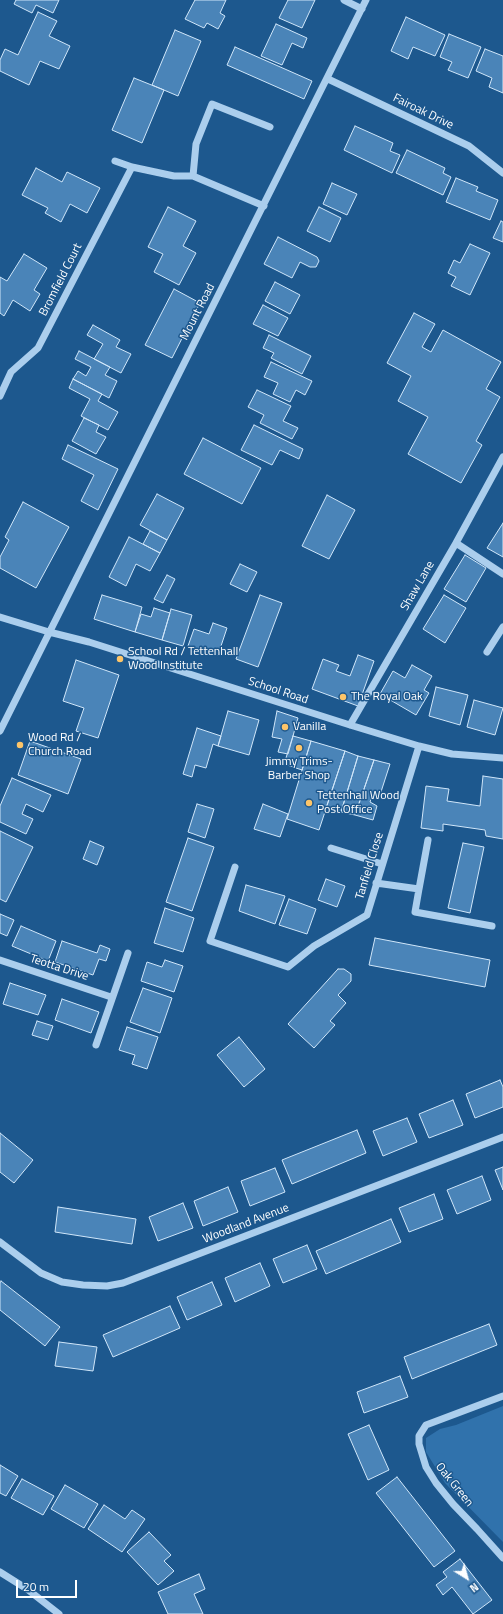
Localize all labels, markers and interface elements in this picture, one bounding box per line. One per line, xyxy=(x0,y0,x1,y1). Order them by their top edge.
street label: Fairoak Drive xyxy=(390,91,456,133)
street label: Bromfield Court xyxy=(36,241,86,319)
street label: Mount Road xyxy=(178,281,218,343)
street label: Shaw Lane xyxy=(398,559,438,613)
place label: School Rd / Tettenhall Wood Institute xyxy=(128,645,238,673)
marker: School Rd / Tettenhall Wood Institute xyxy=(115,654,125,664)
street label: School Road xyxy=(246,675,310,707)
place label: The Royal Oak xyxy=(351,690,423,704)
marker: The Royal Oak xyxy=(338,692,348,702)
place label: Vanilla xyxy=(293,720,326,734)
marker: Vanilla xyxy=(280,722,290,732)
place label: Wood Rd / Church Road xyxy=(28,731,92,759)
marker: Wood Rd / Church Road xyxy=(15,740,25,750)
marker: Jimmy Trims- Barber Shop xyxy=(294,743,304,753)
place label: Jimmy Trims- Barber Shop xyxy=(265,755,333,783)
place label: Tettenhall Wood Post Office xyxy=(317,789,399,817)
marker: Tettenhall Wood Post Office xyxy=(304,798,314,808)
street label: Tanfield Close xyxy=(353,831,387,901)
street label: Teotta Drive xyxy=(28,952,90,984)
street label: Woodland Avenue xyxy=(201,1201,291,1247)
street label: Oak Green xyxy=(432,1460,476,1510)
north arrow xyxy=(447,1558,487,1598)
scale bar xyxy=(18,1572,79,1598)
text: 20 m xyxy=(23,1577,49,1596)
text: N xyxy=(466,1579,482,1596)

